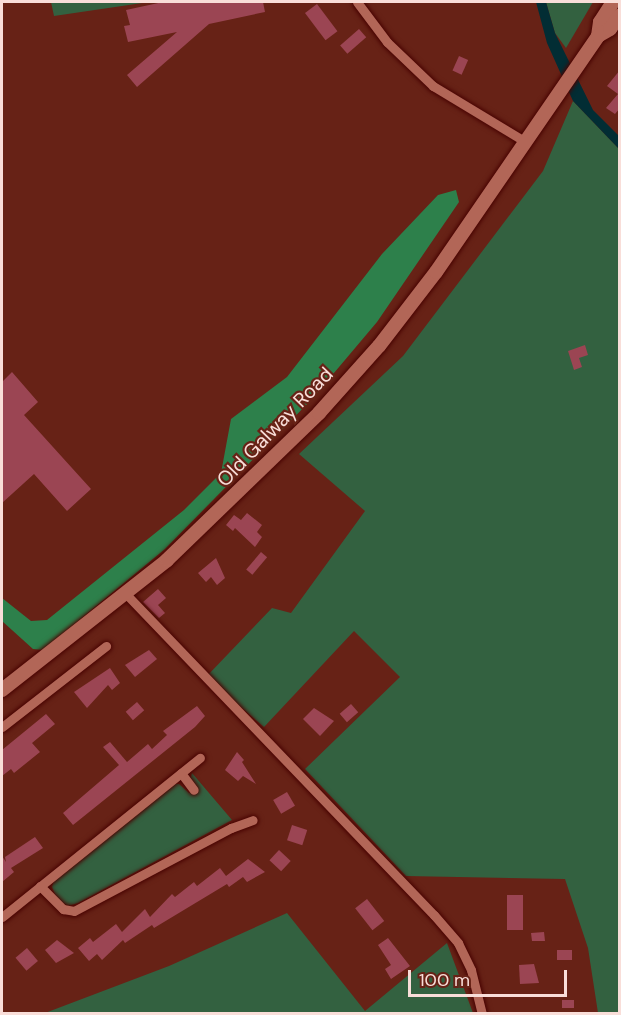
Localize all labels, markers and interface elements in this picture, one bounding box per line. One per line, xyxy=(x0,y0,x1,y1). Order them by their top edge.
street label: Old Galway Road xyxy=(212,362,338,492)
scale bar xyxy=(411,958,570,996)
text: 100 m xyxy=(419,968,470,992)

